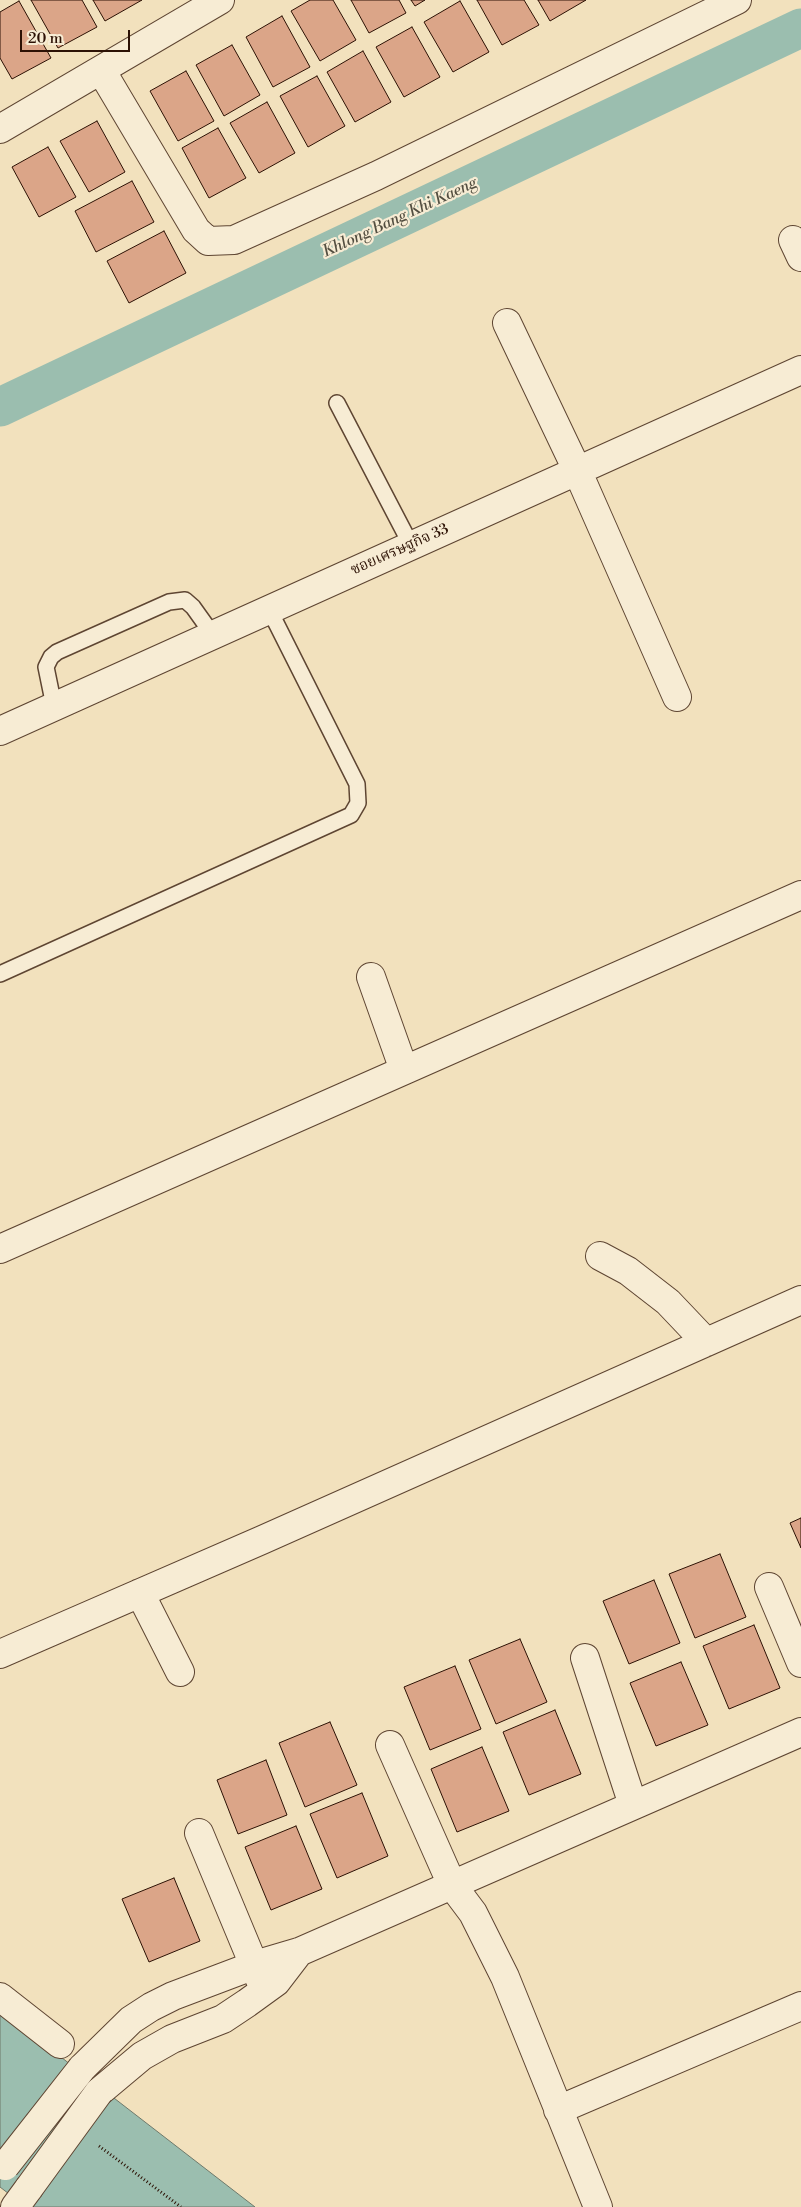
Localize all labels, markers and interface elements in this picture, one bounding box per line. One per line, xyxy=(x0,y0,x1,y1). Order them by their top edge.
scale bar xyxy=(22,20,132,52)
text: 20 m xyxy=(28,29,63,48)
water label: Khlong Bang Khi Kaeng xyxy=(320,174,480,262)
street label: ซอยเศรษฐกิจ 33 xyxy=(348,520,452,580)

